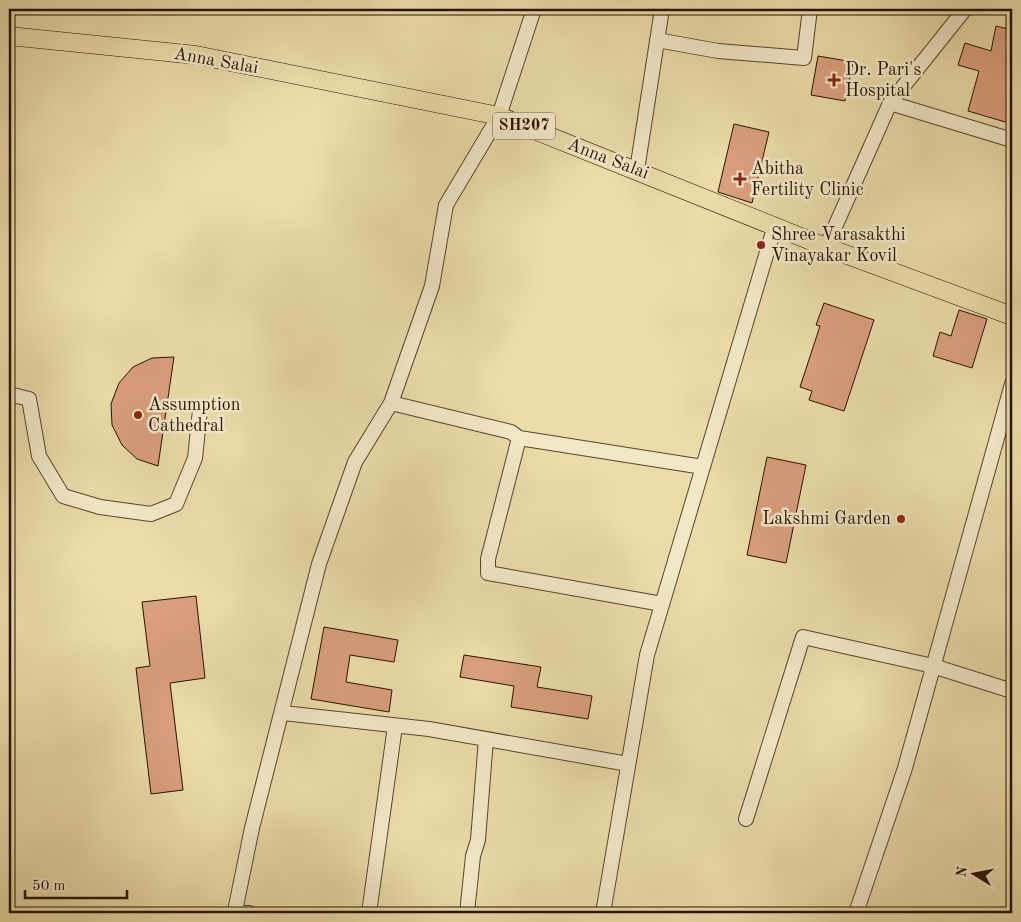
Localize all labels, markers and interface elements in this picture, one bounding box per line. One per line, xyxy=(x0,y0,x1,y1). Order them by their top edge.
street label: Anna Salai xyxy=(172,45,260,77)
place label: Dr. Pari's Hospital xyxy=(845,61,921,100)
marker: Dr. Pari's Hospital xyxy=(827,73,841,87)
road number: SH207 xyxy=(493,112,555,140)
street label: Anna Salai xyxy=(565,135,651,183)
place label: Abitha Fertility Clinic xyxy=(751,160,864,199)
marker: Abitha Fertility Clinic xyxy=(733,172,747,186)
place label: Shree Varasakthi Vinayakar Kovil xyxy=(771,226,906,265)
marker: Shree Varasakthi Vinayakar Kovil xyxy=(755,239,767,251)
place label: Assumption Cathedral xyxy=(148,396,241,435)
marker: Assumption Cathedral xyxy=(132,409,144,421)
place label: Lakshmi Garden xyxy=(762,510,891,528)
marker: Lakshmi Garden xyxy=(895,513,907,525)
north arrow xyxy=(948,850,998,900)
text: N xyxy=(954,865,970,878)
scale bar xyxy=(25,867,128,899)
text: 50 m xyxy=(32,879,66,894)

